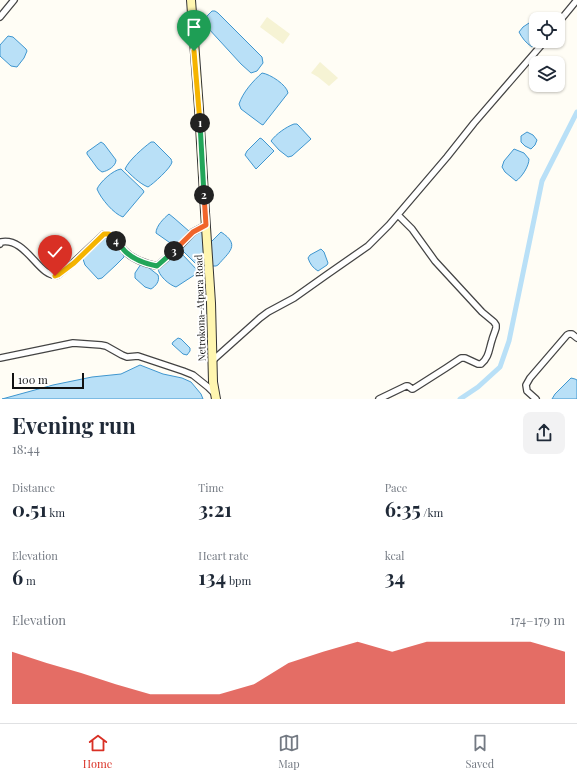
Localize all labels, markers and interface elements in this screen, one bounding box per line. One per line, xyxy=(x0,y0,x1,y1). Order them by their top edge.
pin xyxy=(177,10,211,51)
map controls xyxy=(529,12,565,92)
button: locate xyxy=(529,12,565,48)
icon: arrive xyxy=(183,16,205,38)
button: layers xyxy=(529,56,565,92)
pin: 1 xyxy=(190,113,210,133)
text: 1 xyxy=(198,115,202,130)
pin: 2 xyxy=(194,185,214,205)
text: 2 xyxy=(201,187,207,202)
pin: 4 xyxy=(106,231,126,251)
text: 4 xyxy=(113,233,119,248)
pin xyxy=(38,235,72,276)
icon: check xyxy=(44,241,66,263)
pin: 3 xyxy=(164,241,184,261)
text: 3 xyxy=(171,243,177,258)
street label: Netrokona-Atpara Road xyxy=(191,254,209,362)
scale bar xyxy=(12,371,84,390)
text: 100 m xyxy=(18,372,48,387)
text: Evening run xyxy=(12,410,136,440)
button: share xyxy=(523,412,565,454)
text: 18:44 xyxy=(12,440,40,457)
text: Distance xyxy=(12,480,55,495)
text: Time xyxy=(198,480,224,495)
text: Pace xyxy=(385,480,407,495)
text: 0.51 xyxy=(12,495,47,522)
text: 3:21 xyxy=(198,495,232,522)
text: 6:35 xyxy=(385,495,421,522)
text: km xyxy=(47,505,65,520)
text: /km xyxy=(421,505,443,520)
text: Elevation xyxy=(12,548,58,563)
text: Heart rate xyxy=(198,548,249,563)
text: kcal xyxy=(385,548,404,563)
text: 6 xyxy=(12,563,23,590)
text: 134 xyxy=(198,563,226,590)
text: 34 xyxy=(385,563,405,590)
text: m xyxy=(23,573,36,588)
text: bpm xyxy=(226,573,251,588)
text: Elevation xyxy=(12,611,66,628)
text: 174–179 m xyxy=(510,611,565,628)
tab: Home xyxy=(83,732,112,771)
tab: Map xyxy=(278,732,300,771)
tab: Saved xyxy=(466,732,494,771)

